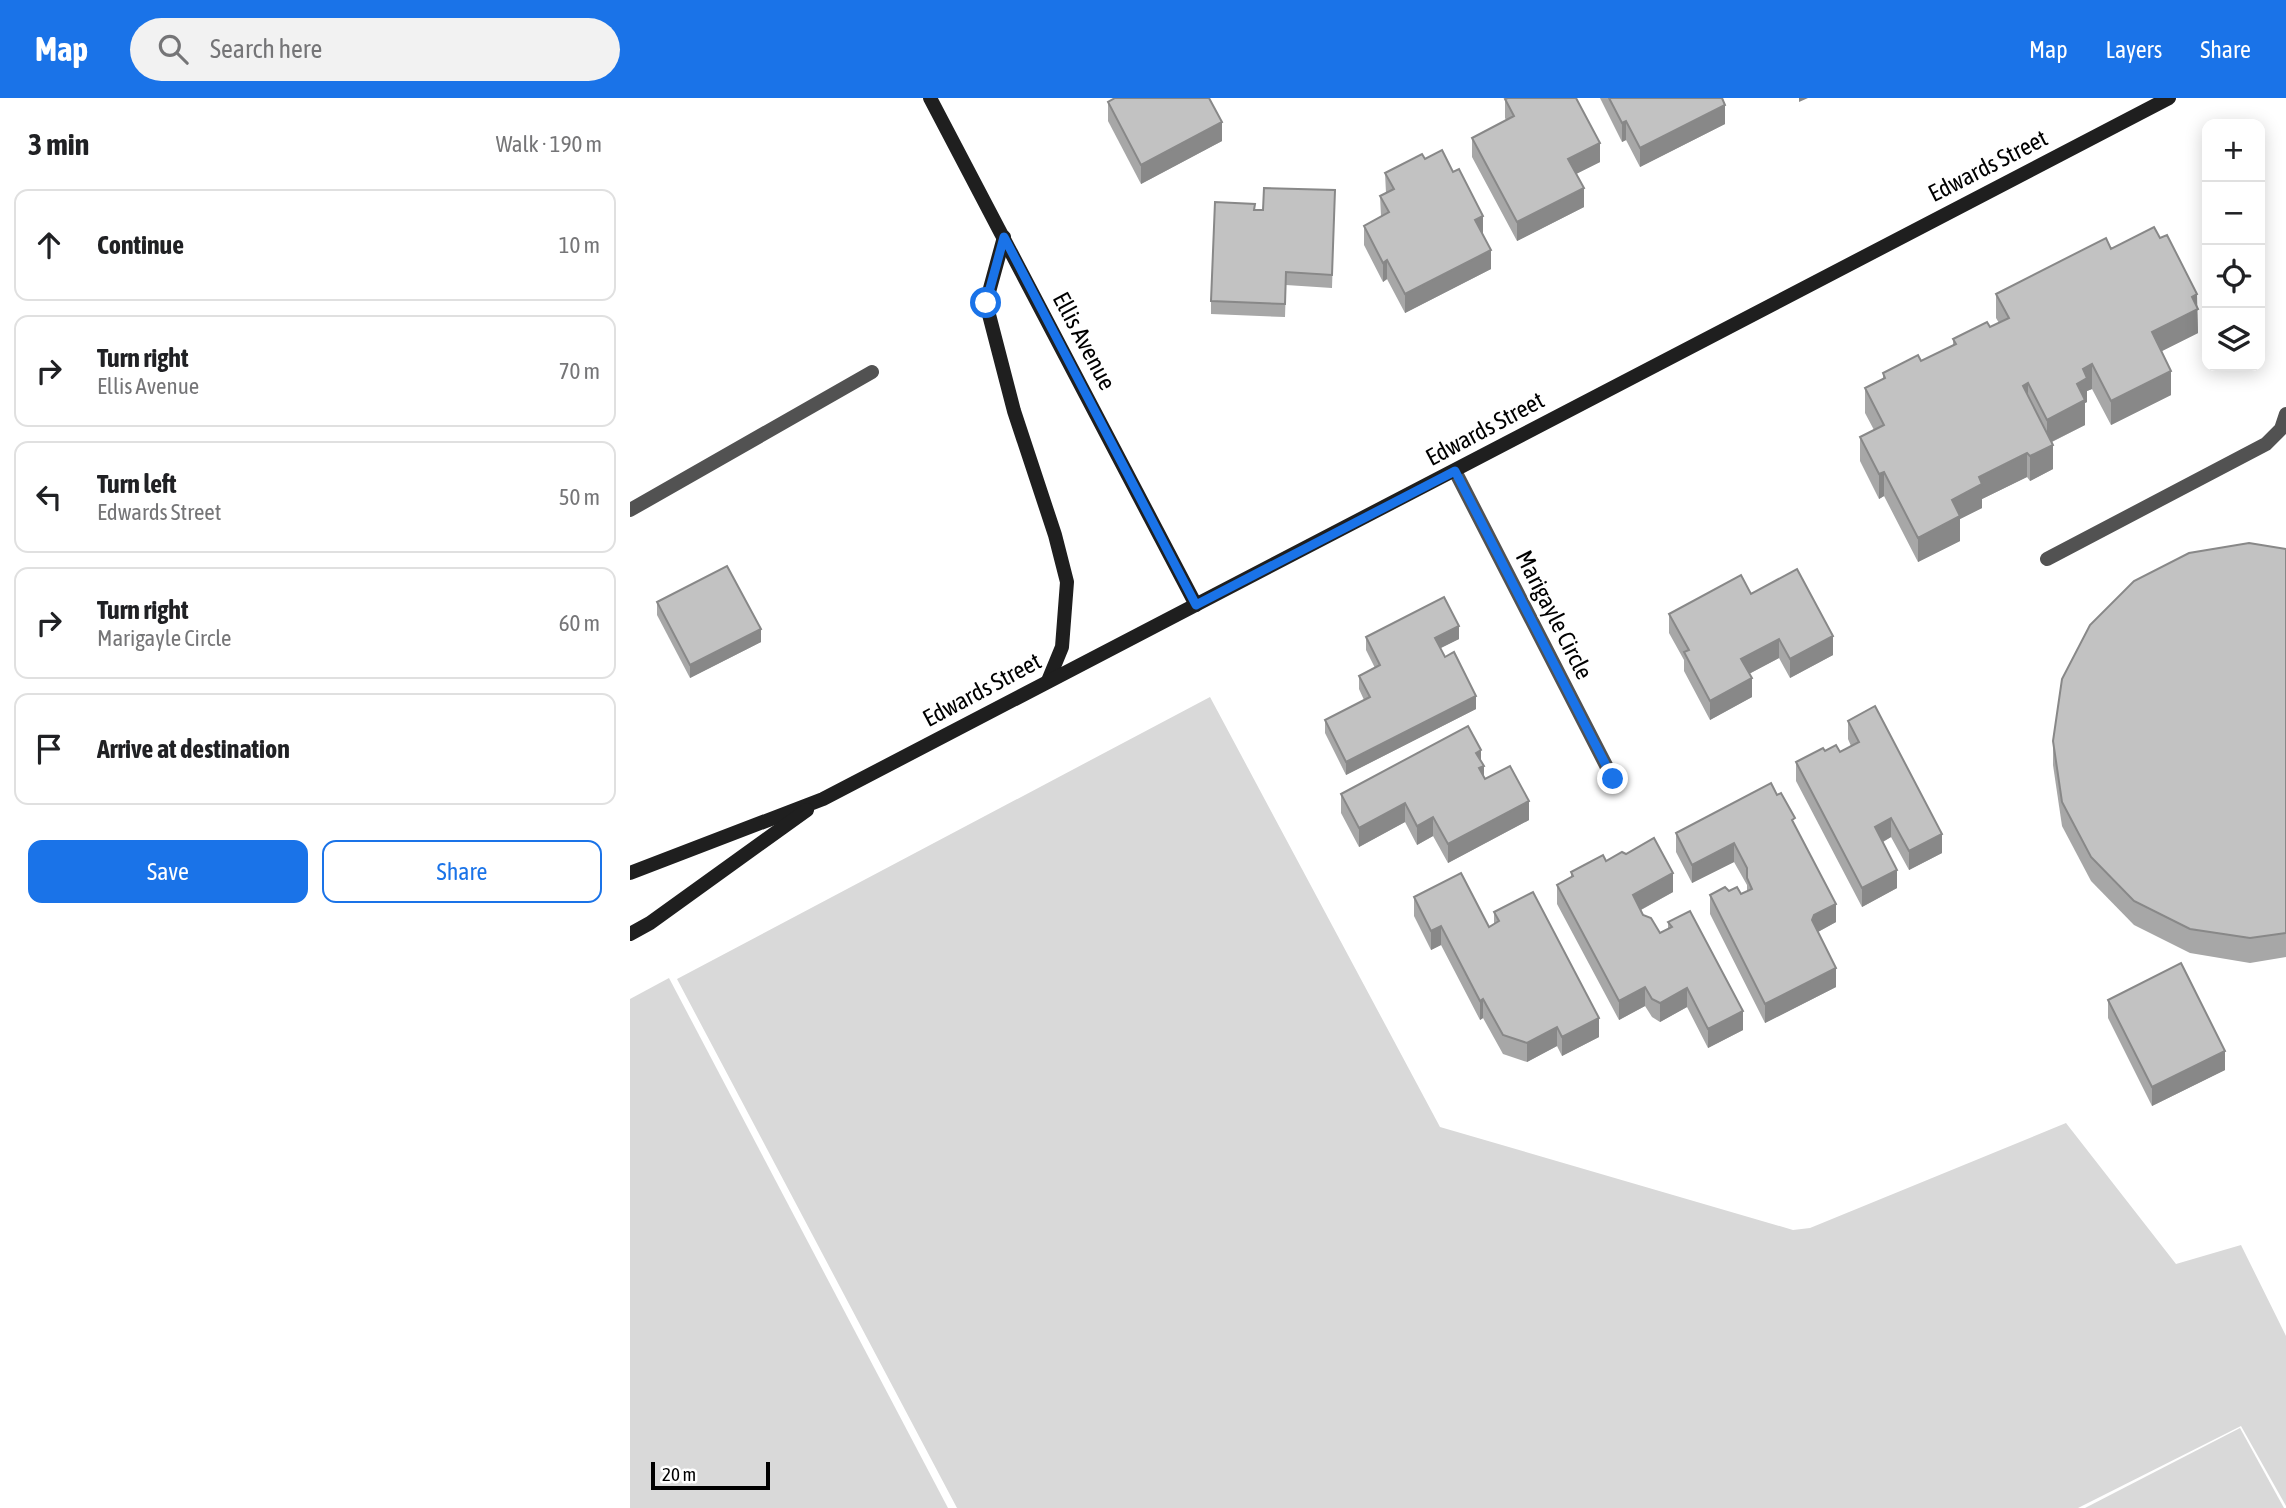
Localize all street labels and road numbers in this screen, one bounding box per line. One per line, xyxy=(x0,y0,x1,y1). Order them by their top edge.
street label: Edwards Street xyxy=(1924,124,2052,207)
street label: Ellis Avenue xyxy=(1047,287,1121,394)
street label: Edwards Street xyxy=(1421,386,1548,471)
street label: Marigayle Circle xyxy=(1511,546,1598,683)
street label: Edwards Street xyxy=(918,647,1045,732)

